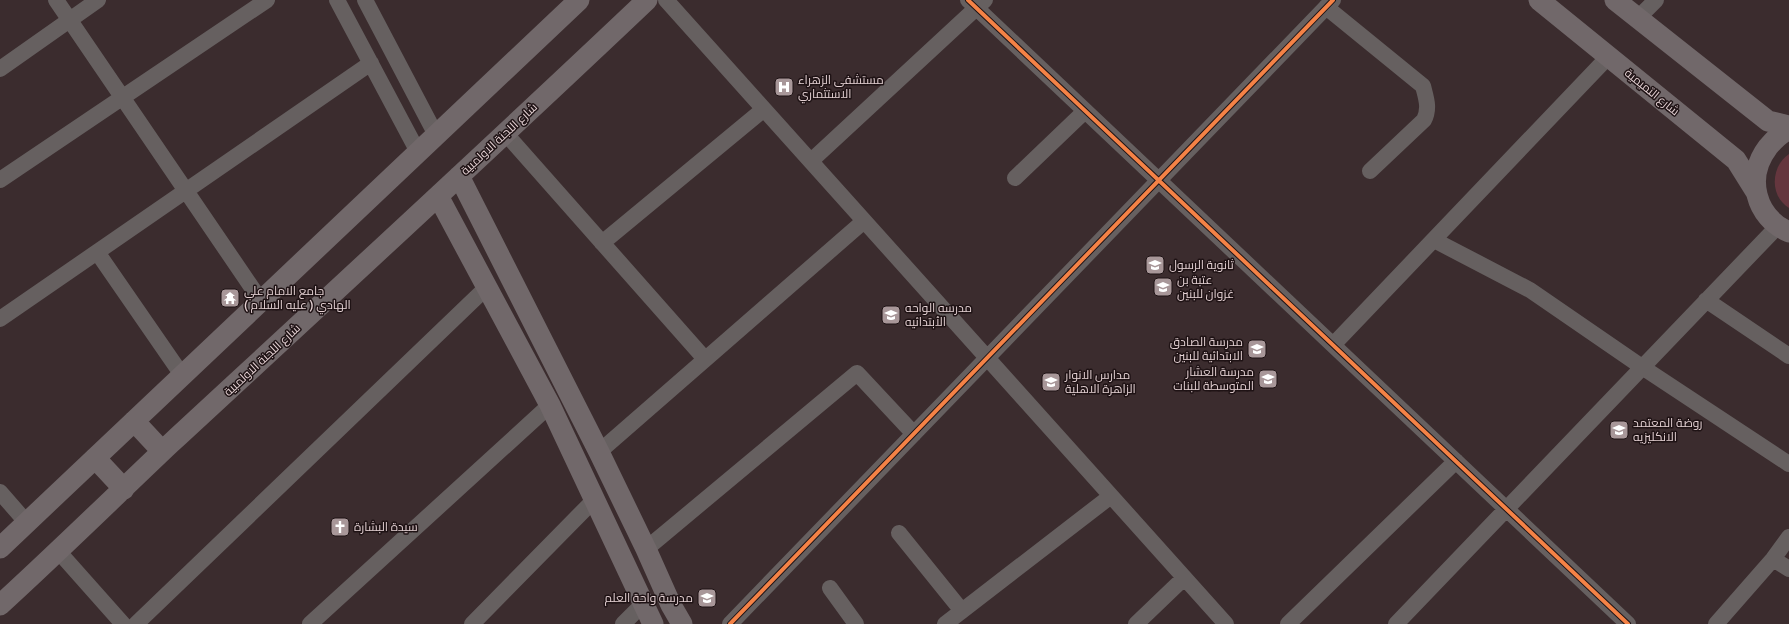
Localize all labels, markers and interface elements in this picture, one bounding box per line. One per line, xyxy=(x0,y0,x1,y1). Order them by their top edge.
street label: شارع التميمية xyxy=(1621,66,1682,119)
place label: مستشفى الزهراء الاستثماري xyxy=(798,73,884,104)
hospital icon: مستشفى الزهراء الاستثماري xyxy=(773,76,795,98)
street label: شارع اللجنة الاولمبية xyxy=(458,100,541,179)
school or university icon: ثانوية الرسول xyxy=(1144,254,1166,276)
place label: ثانوية الرسول xyxy=(1169,258,1234,273)
place label: عتبة بن غزوان للبنين xyxy=(1177,273,1234,302)
school or university icon: عتبة بن غزوان للبنين xyxy=(1152,276,1174,298)
place label: جامع الامام علي الهادي ( عليه السلام ) xyxy=(244,284,351,315)
temple icon: جامع الامام علي الهادي ( عليه السلام ) xyxy=(219,287,241,309)
place label: مدرسه الواحه الأبتدائيه xyxy=(905,301,972,330)
school or university icon: مدرسه الواحه الأبتدائيه xyxy=(880,304,902,326)
street label: شارع اللجنة الاولمبية xyxy=(221,321,304,400)
place label: مدرسة الصادق الابتدائية للبنين xyxy=(1170,335,1243,364)
school or university icon: مدرسة الصادق الابتدائية للبنين xyxy=(1246,338,1268,360)
place label: مدرسة العشار المتوسطة للبنات xyxy=(1173,365,1254,394)
place label: مدارس الانوار الزاهرة الاهلية xyxy=(1064,368,1136,397)
school or university icon: مدرسة العشار المتوسطة للبنات xyxy=(1257,368,1279,390)
school or university icon: مدارس الانوار الزاهرة الاهلية xyxy=(1040,371,1062,393)
place label: روضة المعتمد الانكليزيه xyxy=(1633,416,1702,445)
school or university icon: روضة المعتمد الانكليزيه xyxy=(1608,419,1630,441)
church icon: سيدة البشارة xyxy=(329,516,351,538)
place label: سيدة البشارة xyxy=(354,520,418,535)
school or university icon: مدرسة واحة العلم xyxy=(696,587,718,609)
place label: مدرسة واحة العلم xyxy=(604,591,693,606)

